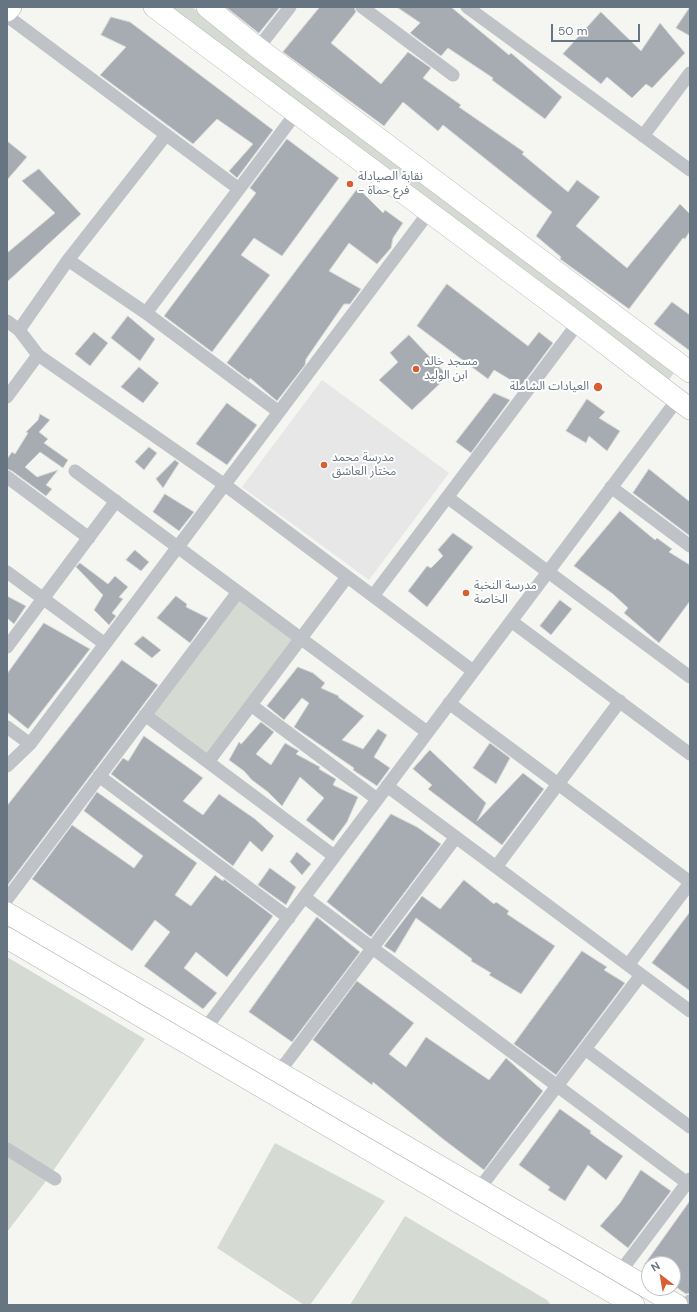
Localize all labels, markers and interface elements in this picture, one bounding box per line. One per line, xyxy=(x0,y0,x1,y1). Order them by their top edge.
scale bar xyxy=(553,16,642,42)
text: 50 m xyxy=(558,23,587,39)
place label: نقابة الصيادلة - فرع حماة xyxy=(358,170,423,198)
marker: نقابة الصيادلة - فرع حماة xyxy=(345,179,355,189)
place label: مسجد خالد ابن الوليد xyxy=(424,355,478,383)
marker: مسجد خالد ابن الوليد xyxy=(411,364,421,374)
place label: العيادات الشاملة xyxy=(510,380,589,394)
marker: العيادات الشاملة xyxy=(592,381,604,393)
place label: مدرسة محمد مختار العاشق xyxy=(332,451,396,479)
marker: مدرسة محمد مختار العاشق xyxy=(319,460,329,470)
place label: مدرسة النخبة الخاصة xyxy=(474,579,537,607)
marker: مدرسة النخبة الخاصة xyxy=(461,588,471,598)
north arrow xyxy=(641,1256,681,1296)
text: N xyxy=(648,1259,662,1275)

